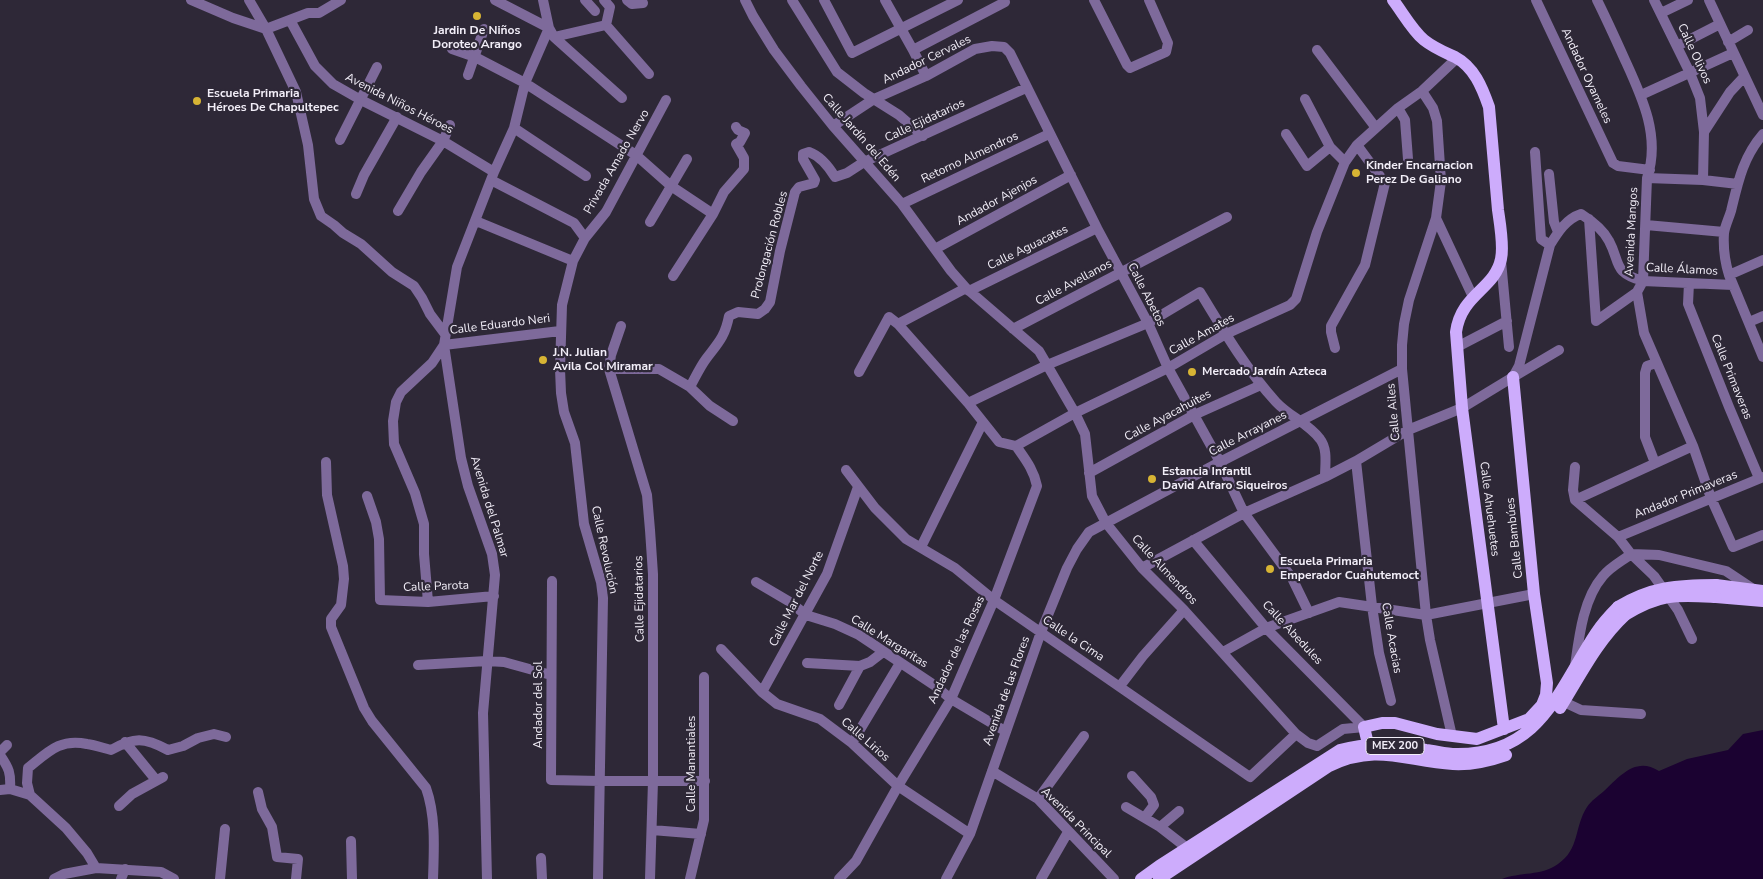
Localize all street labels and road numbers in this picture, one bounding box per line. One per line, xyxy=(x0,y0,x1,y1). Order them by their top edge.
street label: Calle Olivos xyxy=(1674,22,1714,86)
street label: Andador Oyameles xyxy=(1558,26,1614,126)
street label: Andador Cervales xyxy=(880,32,974,88)
street label: Avenida Niños Héroes xyxy=(342,70,456,138)
street label: Calle Jardín del Edén xyxy=(819,91,903,185)
street label: Calle Ejidatarios xyxy=(883,96,967,146)
street label: Privada Amado Nervo xyxy=(581,107,653,217)
street label: Retorno Almendros xyxy=(919,129,1021,187)
street label: Andador Ajenjos xyxy=(954,173,1040,229)
street label: Avenida Mangos xyxy=(1622,187,1642,277)
street label: Prolongación Robles xyxy=(749,190,791,300)
street label: Calle Aguacates xyxy=(985,222,1071,274)
street label: Calle Avellanos xyxy=(1033,257,1115,309)
street label: Calle Abetos xyxy=(1124,261,1168,329)
street label: Calle Álamos xyxy=(1646,261,1718,279)
street label: Calle Amates xyxy=(1167,311,1237,359)
street label: Calle Eduardo Neri xyxy=(449,312,551,338)
street label: Calle Primaveras xyxy=(1707,332,1755,422)
street label: Calle Ailes xyxy=(1384,383,1404,441)
street label: Calle Ayacahuites xyxy=(1122,387,1214,445)
street label: Calle Arrayanes xyxy=(1207,408,1289,460)
street label: Avenida del Palmar xyxy=(467,455,511,559)
street label: Calle Ahuehuetes xyxy=(1476,461,1502,557)
street label: Andador Primaveras xyxy=(1632,468,1740,522)
street label: Calle Bambúes xyxy=(1504,497,1526,579)
street label: Calle Revolución xyxy=(588,505,620,595)
street label: Calle Almendros xyxy=(1128,532,1200,608)
street label: Calle Mar del Norte xyxy=(767,549,827,649)
street label: Calle Ejidatarios xyxy=(632,555,648,643)
street label: Calle Parota xyxy=(403,579,469,595)
street label: Andador de las Rosas xyxy=(926,594,988,706)
street label: Calle Abedules xyxy=(1259,598,1325,668)
street label: Calle Acacias xyxy=(1378,601,1404,675)
street label: Calle Margaritas xyxy=(848,612,930,672)
street label: Calle la Cima xyxy=(1039,613,1107,665)
street label: Avenida de las Flores xyxy=(981,634,1033,748)
street label: Andador del Sol xyxy=(532,661,546,749)
street label: Calle Lirios xyxy=(838,715,892,765)
street label: Calle Manantiales xyxy=(685,716,699,812)
road number: MEX 200 xyxy=(1366,738,1424,754)
street label: Avenida Principal xyxy=(1038,785,1114,861)

